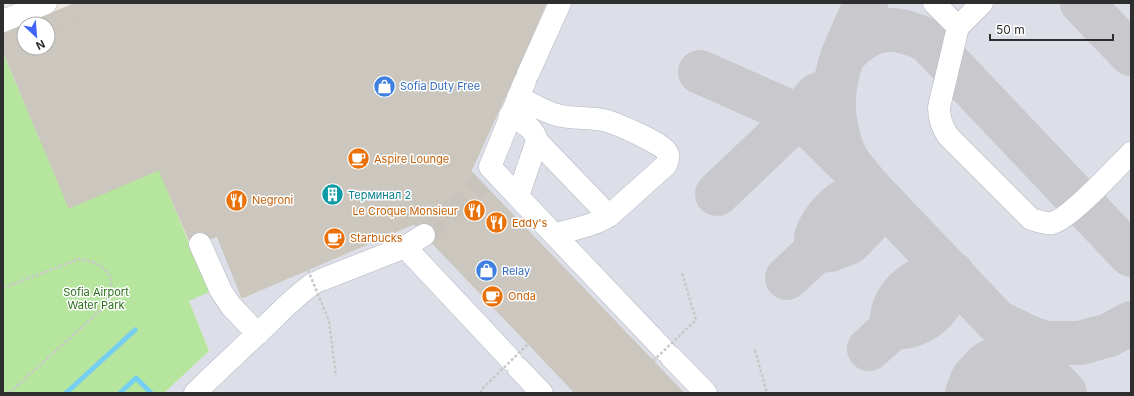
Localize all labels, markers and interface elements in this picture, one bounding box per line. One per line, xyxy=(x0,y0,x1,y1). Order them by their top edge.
north arrow xyxy=(16,16,56,56)
scale bar xyxy=(990,16,1113,42)
text: 50 m xyxy=(996,22,1025,37)
text: N xyxy=(34,37,47,53)
shop icon: Sofia Duty Free xyxy=(371,73,397,99)
place label: Sofia Duty Free xyxy=(400,79,480,93)
cafe icon: Aspire Lounge xyxy=(345,146,371,172)
place label: Aspire Lounge xyxy=(374,152,449,166)
building icon: Терминал 2 xyxy=(319,182,345,208)
restaurant icon: Negroni xyxy=(224,187,250,213)
place label: Терминал 2 xyxy=(348,188,411,202)
place label: Negroni xyxy=(252,193,293,207)
restaurant icon: Le Croque Monsieur xyxy=(461,198,487,224)
place label: Le Croque Monsieur xyxy=(352,204,458,218)
restaurant icon: Eddy's xyxy=(484,210,510,236)
place label: Eddy's xyxy=(512,216,548,230)
cafe icon: Starbucks xyxy=(321,225,347,251)
place label: Starbucks xyxy=(350,231,403,245)
shop icon: Relay xyxy=(474,258,500,284)
place label: Relay xyxy=(502,264,530,278)
cafe icon: Onda xyxy=(479,283,505,309)
park label: Sofia Airport Water Park xyxy=(63,285,129,312)
place label: Onda xyxy=(508,289,536,303)

